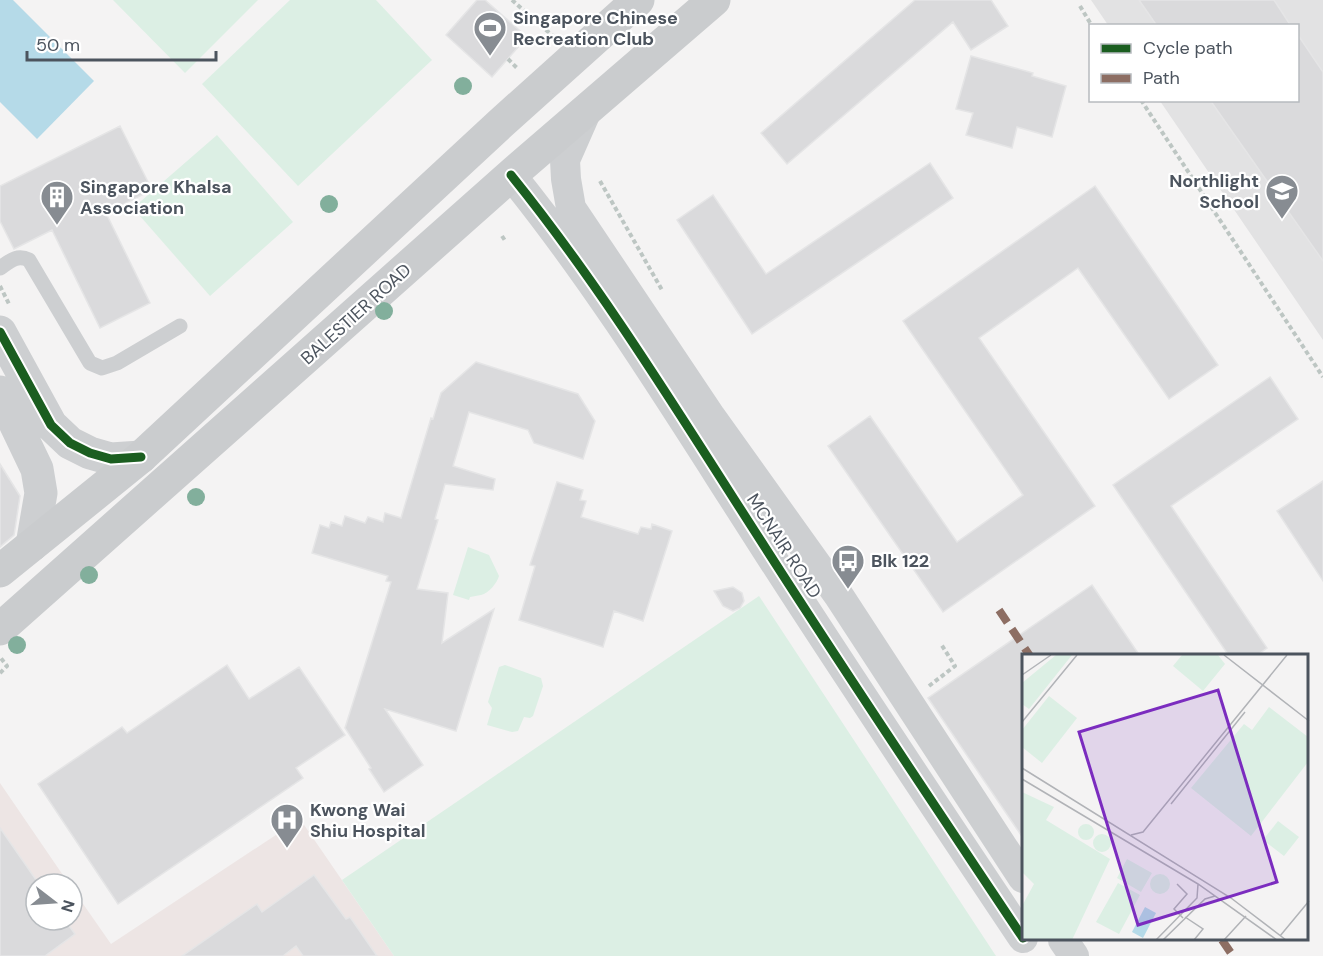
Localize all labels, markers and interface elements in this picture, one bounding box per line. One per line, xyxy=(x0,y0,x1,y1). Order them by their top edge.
place label: Singapore Chinese Recreation Club xyxy=(513,6,678,51)
sports icon: Singapore Chinese Recreation Club xyxy=(472,10,508,57)
scale bar xyxy=(27,24,216,62)
legend xyxy=(1089,24,1299,102)
text: 50 m xyxy=(36,33,80,57)
text: Cycle path xyxy=(1143,36,1233,60)
text: Path xyxy=(1143,66,1180,90)
place label: Northlight School xyxy=(1169,169,1259,214)
school or university icon: Northlight School xyxy=(1264,173,1300,220)
place label: Singapore Khalsa Association xyxy=(80,175,232,220)
building icon: Singapore Khalsa Association xyxy=(39,179,75,226)
street label: BALESTIER ROAD xyxy=(296,258,416,370)
street label: MCNAIR ROAD xyxy=(741,489,827,603)
bus stop icon: Blk 122 xyxy=(830,543,866,590)
place label: Blk 122 xyxy=(871,549,929,573)
inset map xyxy=(1022,654,1308,941)
place label: Kwong Wai Shiu Hospital xyxy=(310,798,426,843)
hospital icon: Kwong Wai Shiu Hospital xyxy=(269,802,305,849)
north arrow xyxy=(24,872,84,932)
text: N xyxy=(56,898,80,915)

